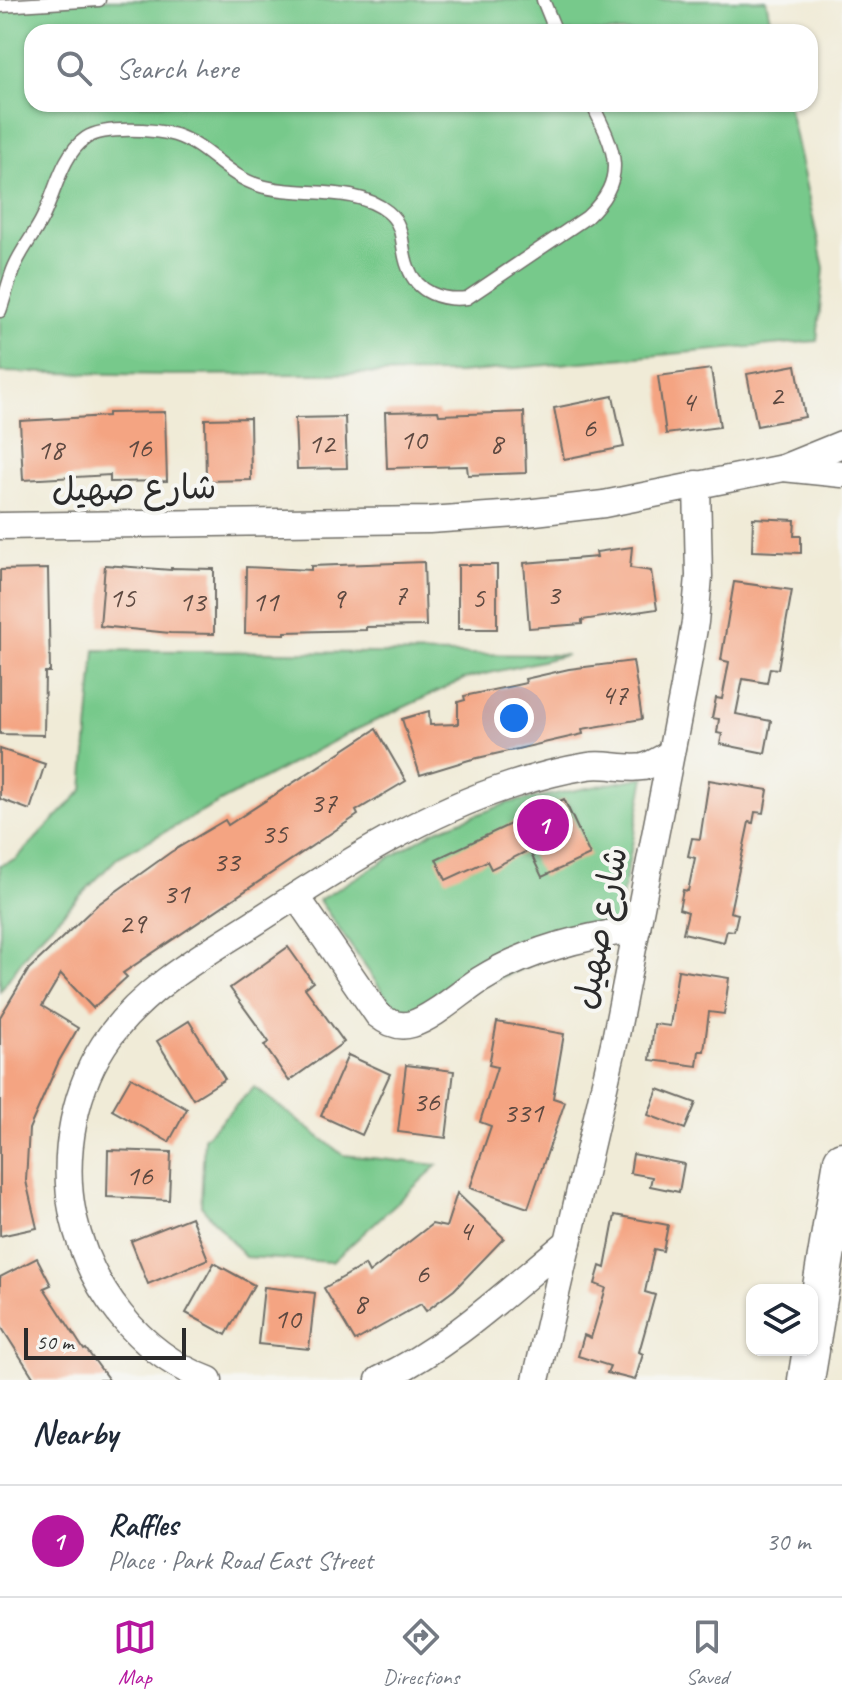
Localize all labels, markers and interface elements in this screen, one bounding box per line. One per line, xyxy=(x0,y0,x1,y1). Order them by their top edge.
search box xyxy=(24,24,818,112)
icon: search xyxy=(52,46,96,90)
text: Search here xyxy=(116,49,238,87)
house number: 2 xyxy=(769,376,785,414)
house number: 4 xyxy=(681,382,697,420)
house number: 6 xyxy=(582,408,597,446)
house number: 10 xyxy=(400,420,429,458)
house number: 12 xyxy=(308,424,337,462)
house number: 8 xyxy=(489,424,505,462)
house number: 16 xyxy=(125,428,153,466)
house number: 18 xyxy=(37,430,66,468)
street label: شارع صهيل xyxy=(51,465,217,513)
house number: 7 xyxy=(393,575,408,613)
house number: 3 xyxy=(546,575,562,613)
house number: 15 xyxy=(109,578,137,616)
house number: 5 xyxy=(471,578,486,616)
house number: 9 xyxy=(331,579,347,617)
house number: 13 xyxy=(179,582,208,620)
house number: 11 xyxy=(252,582,280,620)
house number: 47 xyxy=(601,675,629,713)
your location xyxy=(494,698,534,738)
house number: 37 xyxy=(310,783,338,821)
pin: 1 xyxy=(517,795,569,855)
house number: 35 xyxy=(261,814,289,852)
house number: 33 xyxy=(213,842,242,880)
street label: شارع صهيل xyxy=(563,843,639,1013)
house number: 31 xyxy=(163,874,191,912)
house number: 29 xyxy=(119,904,148,942)
house number: 36 xyxy=(413,1082,441,1120)
house number: 331 xyxy=(503,1093,545,1131)
house number: 16 xyxy=(126,1156,154,1194)
house number: 4 xyxy=(458,1211,474,1249)
house number: 6 xyxy=(415,1254,430,1292)
house number: 8 xyxy=(353,1284,369,1322)
map controls xyxy=(746,1284,818,1356)
button: layers xyxy=(746,1284,818,1356)
house number: 10 xyxy=(274,1299,303,1337)
scale bar xyxy=(24,1324,186,1360)
text: 50 m xyxy=(36,1328,73,1356)
text: Nearby xyxy=(32,1411,118,1454)
text: Raffles xyxy=(108,1506,178,1544)
text: 1 xyxy=(52,1525,64,1558)
text: 30 m xyxy=(766,1525,810,1558)
text: Place · Park Road East Street xyxy=(108,1544,373,1577)
tab: Map xyxy=(113,1615,157,1691)
tab: Directions xyxy=(383,1615,459,1691)
tab: Saved xyxy=(685,1615,729,1691)

